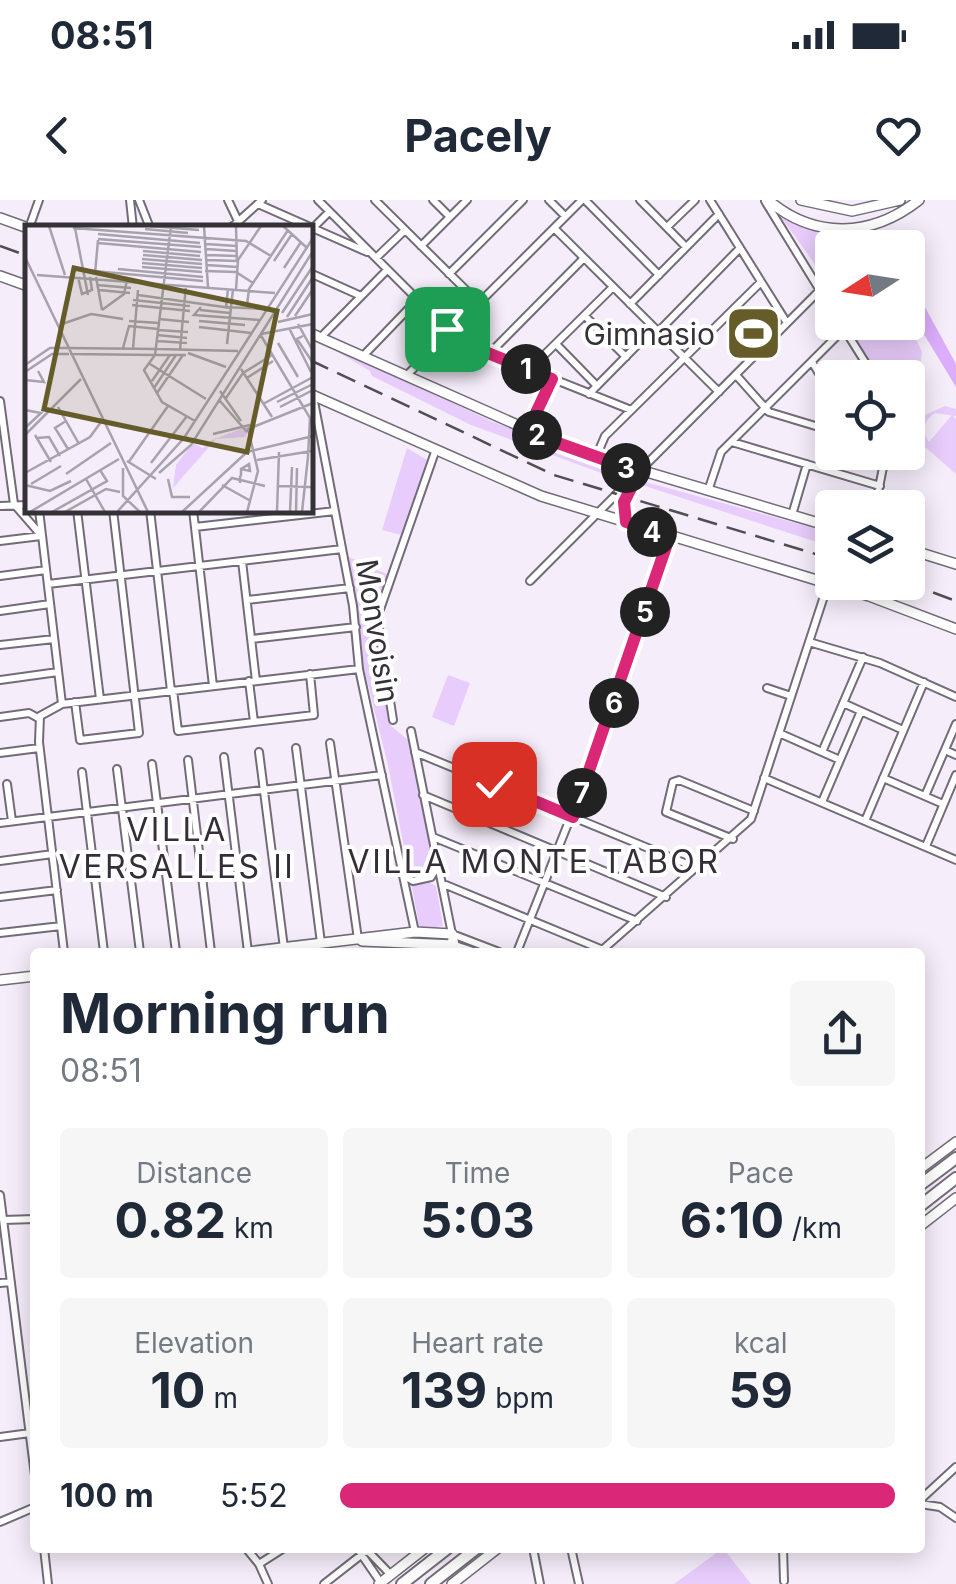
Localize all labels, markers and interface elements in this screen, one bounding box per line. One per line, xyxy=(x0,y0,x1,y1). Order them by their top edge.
text: 08:51 xyxy=(50,12,154,58)
icon: back xyxy=(30,108,85,163)
text: Pacely xyxy=(404,108,552,163)
icon: heart xyxy=(871,108,926,163)
inset map xyxy=(25,225,312,512)
north arrow xyxy=(815,230,925,340)
map controls xyxy=(815,230,925,600)
pin xyxy=(405,287,490,372)
icon: arrive xyxy=(420,302,475,357)
sports icon: Gimnasio xyxy=(724,304,784,364)
place label: Gimnasio xyxy=(583,316,715,352)
pin: 1 xyxy=(501,344,551,394)
text: 1 xyxy=(520,352,532,386)
button: locate xyxy=(815,360,925,470)
pin: 2 xyxy=(512,410,562,460)
text: 2 xyxy=(528,418,546,452)
pin: 3 xyxy=(601,443,651,493)
text: 3 xyxy=(617,451,635,485)
button: layers xyxy=(815,490,925,600)
pin: 4 xyxy=(627,507,677,557)
text: 4 xyxy=(643,515,661,549)
street label: Monvoisin xyxy=(349,557,407,705)
pin: 5 xyxy=(620,587,670,637)
text: 5 xyxy=(636,595,654,629)
pin: 6 xyxy=(589,678,639,728)
text: 6 xyxy=(605,686,623,720)
pin xyxy=(452,742,537,827)
icon: check xyxy=(467,757,522,812)
pin: 7 xyxy=(557,768,607,818)
text: 7 xyxy=(574,776,590,810)
district label: VILLA VERSALLES II xyxy=(59,810,295,886)
district label: VILLA MONTE TABOR xyxy=(348,842,720,881)
text: Morning run xyxy=(60,980,390,1046)
button: share xyxy=(790,981,895,1086)
text: 08:51 xyxy=(60,1051,142,1090)
text: Distance xyxy=(136,1156,252,1190)
text: Time xyxy=(445,1156,510,1190)
text: Pace xyxy=(728,1156,794,1190)
text: 0.82 xyxy=(114,1190,226,1250)
text: 5:03 xyxy=(420,1190,535,1250)
text: 6:10 xyxy=(680,1190,784,1250)
text: km xyxy=(226,1211,274,1245)
text: /km xyxy=(784,1211,842,1245)
text: Elevation xyxy=(134,1326,254,1360)
text: Heart rate xyxy=(411,1326,544,1360)
text: kcal xyxy=(734,1326,788,1360)
text: 10 xyxy=(150,1360,206,1420)
text: 139 xyxy=(401,1360,487,1420)
text: 59 xyxy=(729,1360,793,1420)
text: m xyxy=(206,1381,238,1415)
text: bpm xyxy=(487,1381,554,1415)
text: 100 m xyxy=(60,1476,154,1515)
text: 5:52 xyxy=(220,1476,288,1515)

